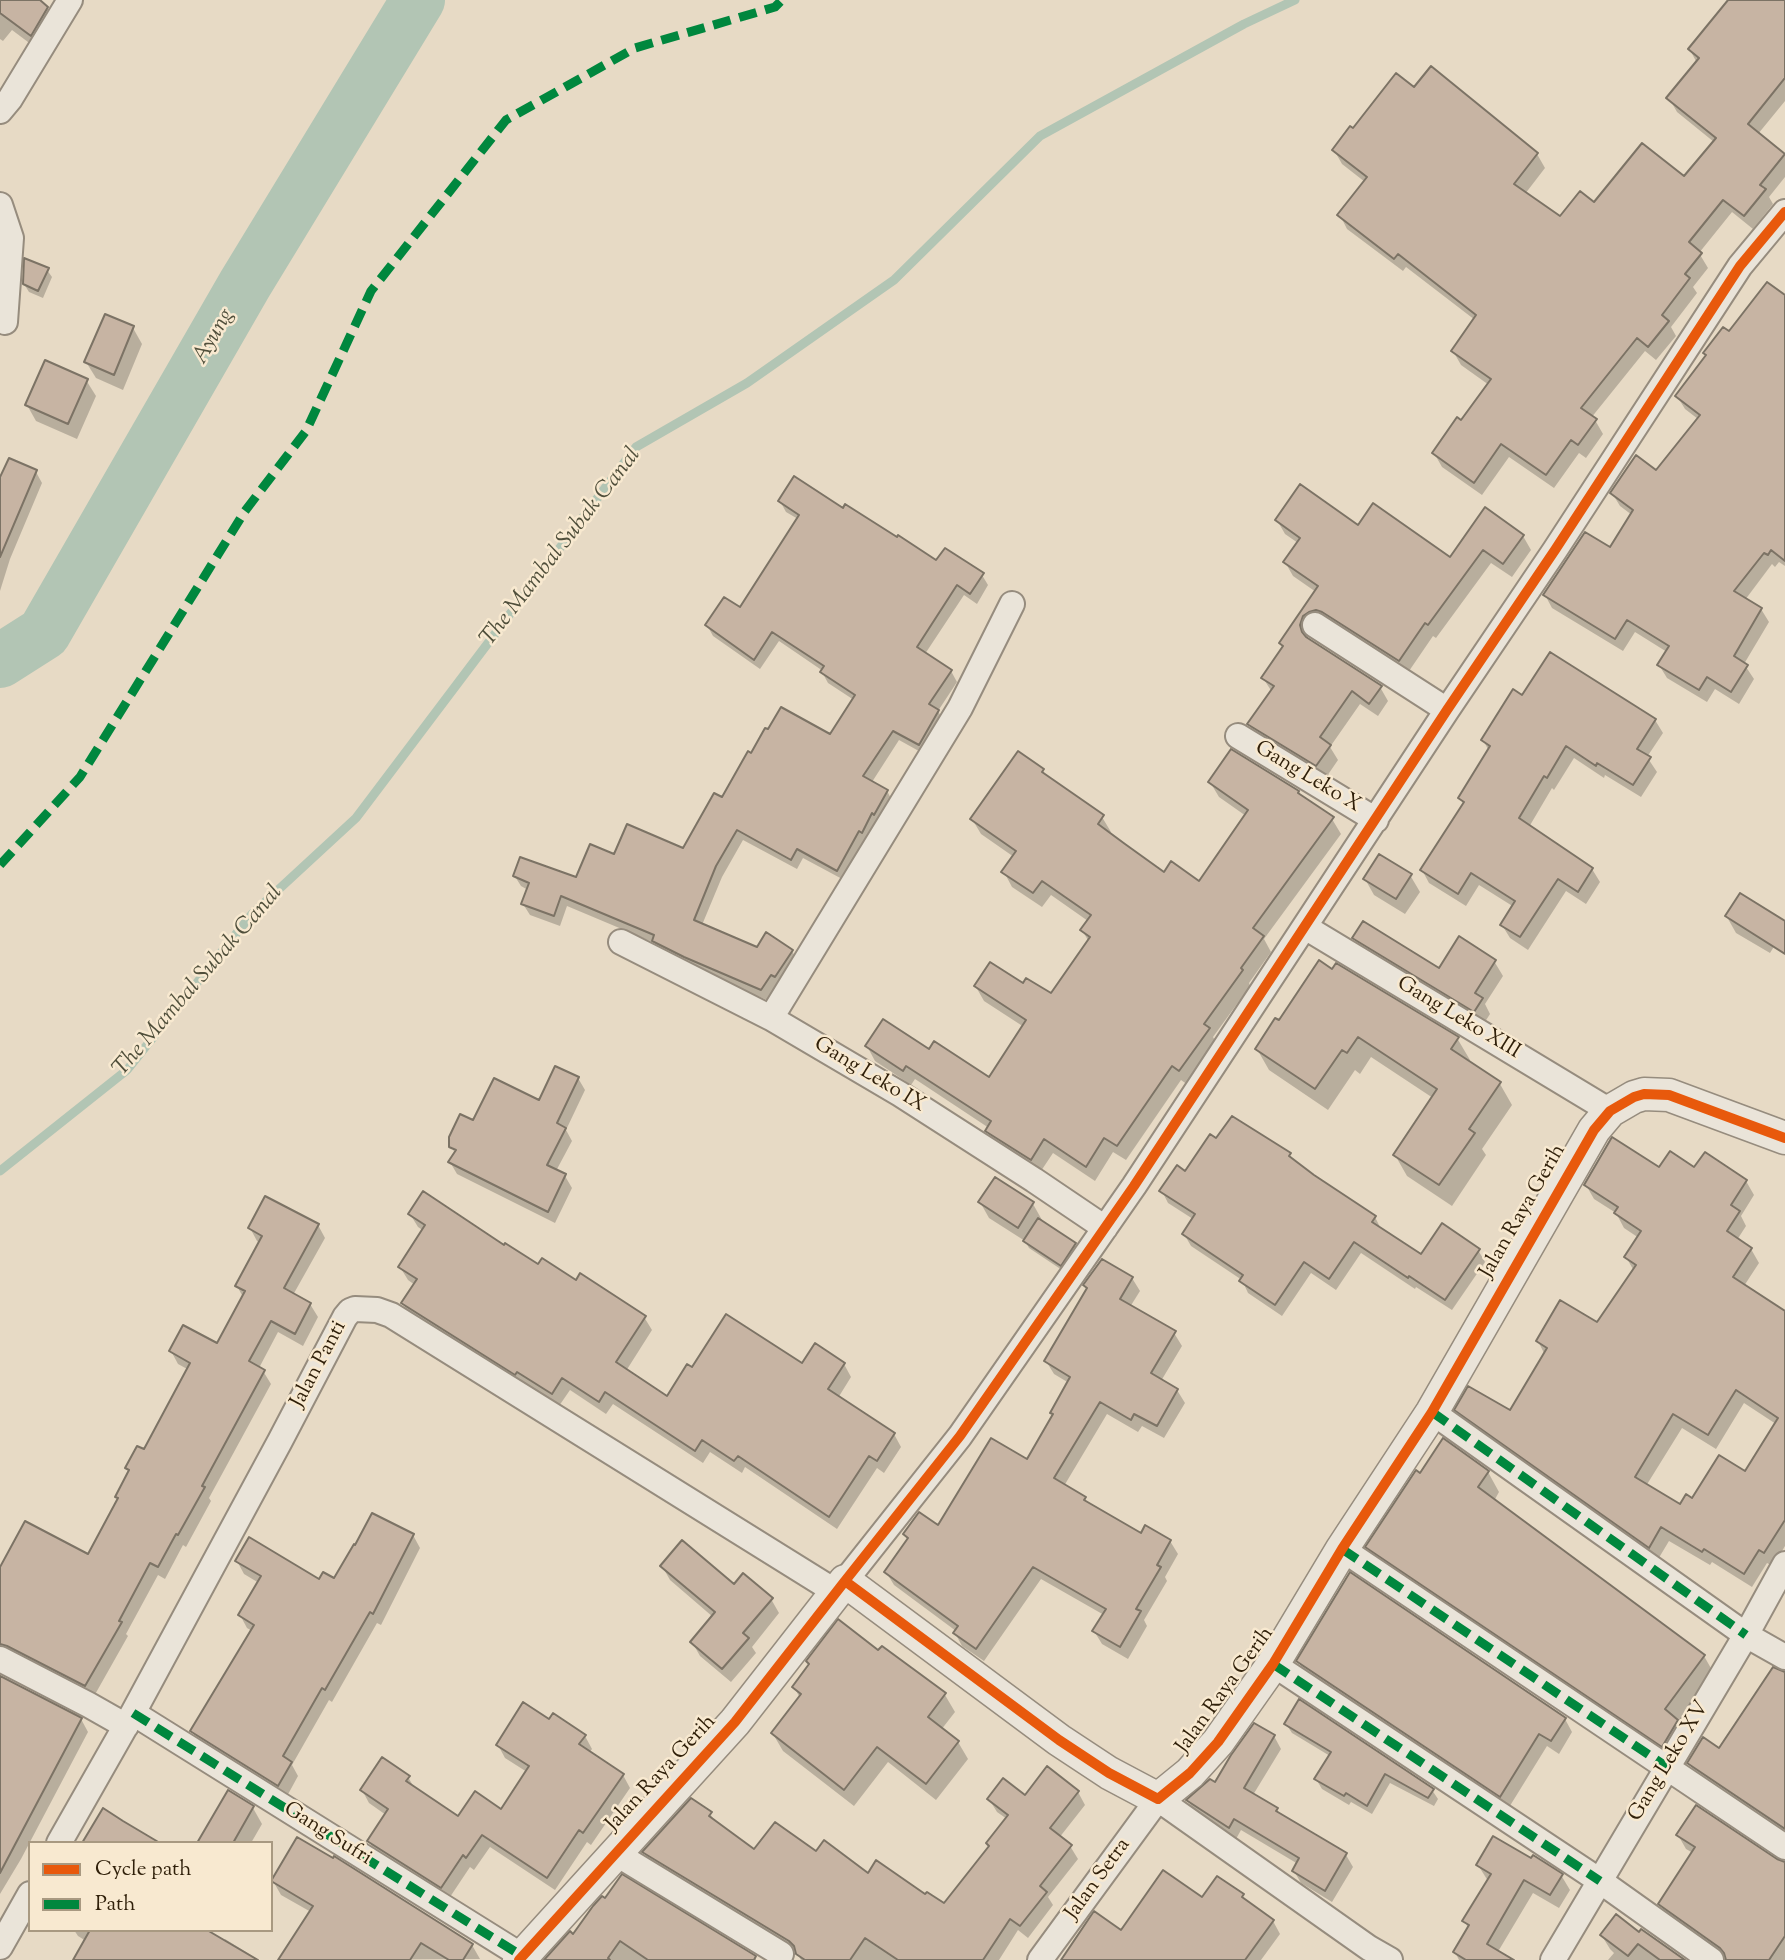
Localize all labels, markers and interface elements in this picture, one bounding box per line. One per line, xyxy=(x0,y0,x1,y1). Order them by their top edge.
water label: Ayung xyxy=(188,304,242,370)
water label: The Mambal Subak Canal xyxy=(476,443,648,653)
street label: Gang Leko X xyxy=(1250,737,1364,819)
water label: The Mambal Subak Canal xyxy=(108,881,290,1083)
street label: Gang Leko XIII xyxy=(1392,972,1524,1066)
street label: Gang Leko IX xyxy=(809,1033,929,1119)
street label: Jalan Raya Gerih xyxy=(1475,1141,1573,1283)
street label: Jalan Panti xyxy=(287,1317,353,1413)
street label: Jalan Raya Gerih xyxy=(1172,1623,1280,1759)
street label: Gang Leko XV xyxy=(1624,1697,1716,1827)
street label: Jalan Raya Gerih xyxy=(601,1710,723,1838)
street label: Gang Sufri xyxy=(278,1798,376,1872)
street label: Jalan Setra xyxy=(1061,1834,1137,1926)
legend xyxy=(28,1841,273,1932)
text: Cycle path xyxy=(95,1855,192,1885)
text: Path xyxy=(95,1890,136,1920)

